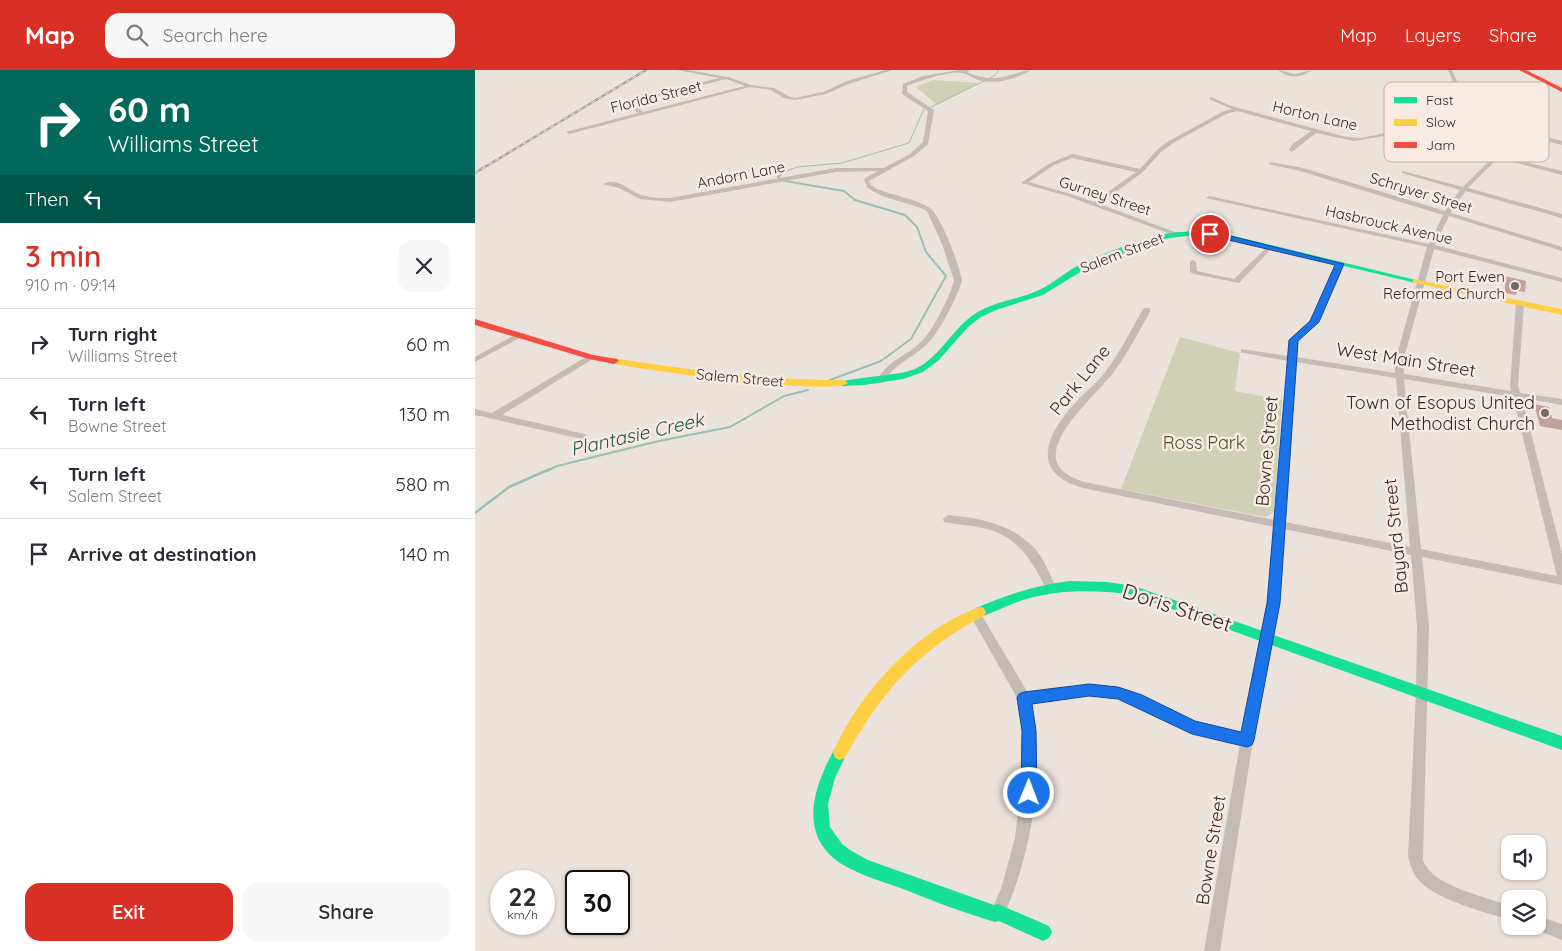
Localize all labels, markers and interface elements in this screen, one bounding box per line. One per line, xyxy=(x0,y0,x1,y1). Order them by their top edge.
search box xyxy=(105,13,455,58)
text: Map xyxy=(25,20,75,50)
icon: search xyxy=(123,21,151,49)
text: Search here xyxy=(163,23,268,47)
text: Map xyxy=(1340,24,1377,47)
text: Layers xyxy=(1405,24,1461,47)
text: Share xyxy=(1489,24,1537,47)
street label: Florida Street xyxy=(608,76,703,117)
legend xyxy=(1384,82,1549,162)
text: 60 m xyxy=(108,87,191,131)
icon: right xyxy=(25,90,90,155)
text: Fast xyxy=(1426,91,1454,109)
street label: Horton Lane xyxy=(1271,97,1359,135)
text: Slow xyxy=(1426,113,1456,131)
text: Williams Street xyxy=(108,130,259,158)
text: Jam xyxy=(1426,136,1455,154)
street label: Andorn Lane xyxy=(695,157,787,192)
street label: Schryver Street xyxy=(1368,168,1475,217)
street label: Gurney Street xyxy=(1057,172,1153,219)
icon: left xyxy=(79,185,107,213)
text: Then xyxy=(25,187,69,211)
street label: Hasbrouck Avenue xyxy=(1324,201,1455,248)
pin xyxy=(1189,213,1231,255)
icon: arrive xyxy=(1196,220,1224,248)
street label: Salem Street xyxy=(1077,228,1166,277)
text: 3 min xyxy=(25,237,101,275)
button: close xyxy=(398,240,450,292)
place label: Port Ewen Reformed Church xyxy=(1383,267,1505,303)
text: 910 m · 09:14 xyxy=(25,275,116,295)
marker: Port Ewen Reformed Church xyxy=(1509,280,1521,292)
text: Turn right xyxy=(68,322,157,346)
icon: right xyxy=(25,330,53,358)
text: 60 m xyxy=(406,332,450,356)
street label: West Main Street xyxy=(1335,337,1477,382)
street label: Park Lane xyxy=(1044,340,1115,420)
text: Williams Street xyxy=(68,346,178,366)
street label: Salem Street xyxy=(695,364,785,391)
place label: Town of Esopus United Methodist Church xyxy=(1346,391,1535,435)
text: Turn left xyxy=(68,392,146,416)
street label: Bowne Street xyxy=(1250,395,1283,507)
icon: left xyxy=(25,400,53,428)
text: 130 m xyxy=(399,402,450,426)
water label: Plantasie Creek xyxy=(568,407,708,461)
marker: Town of Esopus United Methodist Church xyxy=(1539,407,1551,419)
text: Bowne Street xyxy=(68,416,166,436)
park label: Ross Park xyxy=(1163,431,1245,454)
text: Turn left xyxy=(68,462,146,486)
icon: left xyxy=(25,470,53,498)
text: 580 m xyxy=(396,472,450,496)
street label: Bayard Street xyxy=(1378,478,1413,595)
text: Salem Street xyxy=(68,486,162,506)
icon: arrive xyxy=(25,540,53,568)
text: Arrive at destination xyxy=(68,542,257,566)
text: 140 m xyxy=(399,542,450,566)
street label: Doris Street xyxy=(1119,577,1235,637)
position arrow xyxy=(1002,766,1054,818)
street label: Bowne Street xyxy=(1190,793,1231,906)
map controls xyxy=(1501,835,1546,935)
button: sound xyxy=(1501,835,1546,880)
speed limit sign: 30 xyxy=(565,870,630,935)
text: 22 xyxy=(508,881,537,912)
button: Exit xyxy=(25,883,233,941)
button: Share xyxy=(243,883,450,941)
button: layers xyxy=(1501,890,1546,935)
text: km/h xyxy=(507,907,538,922)

